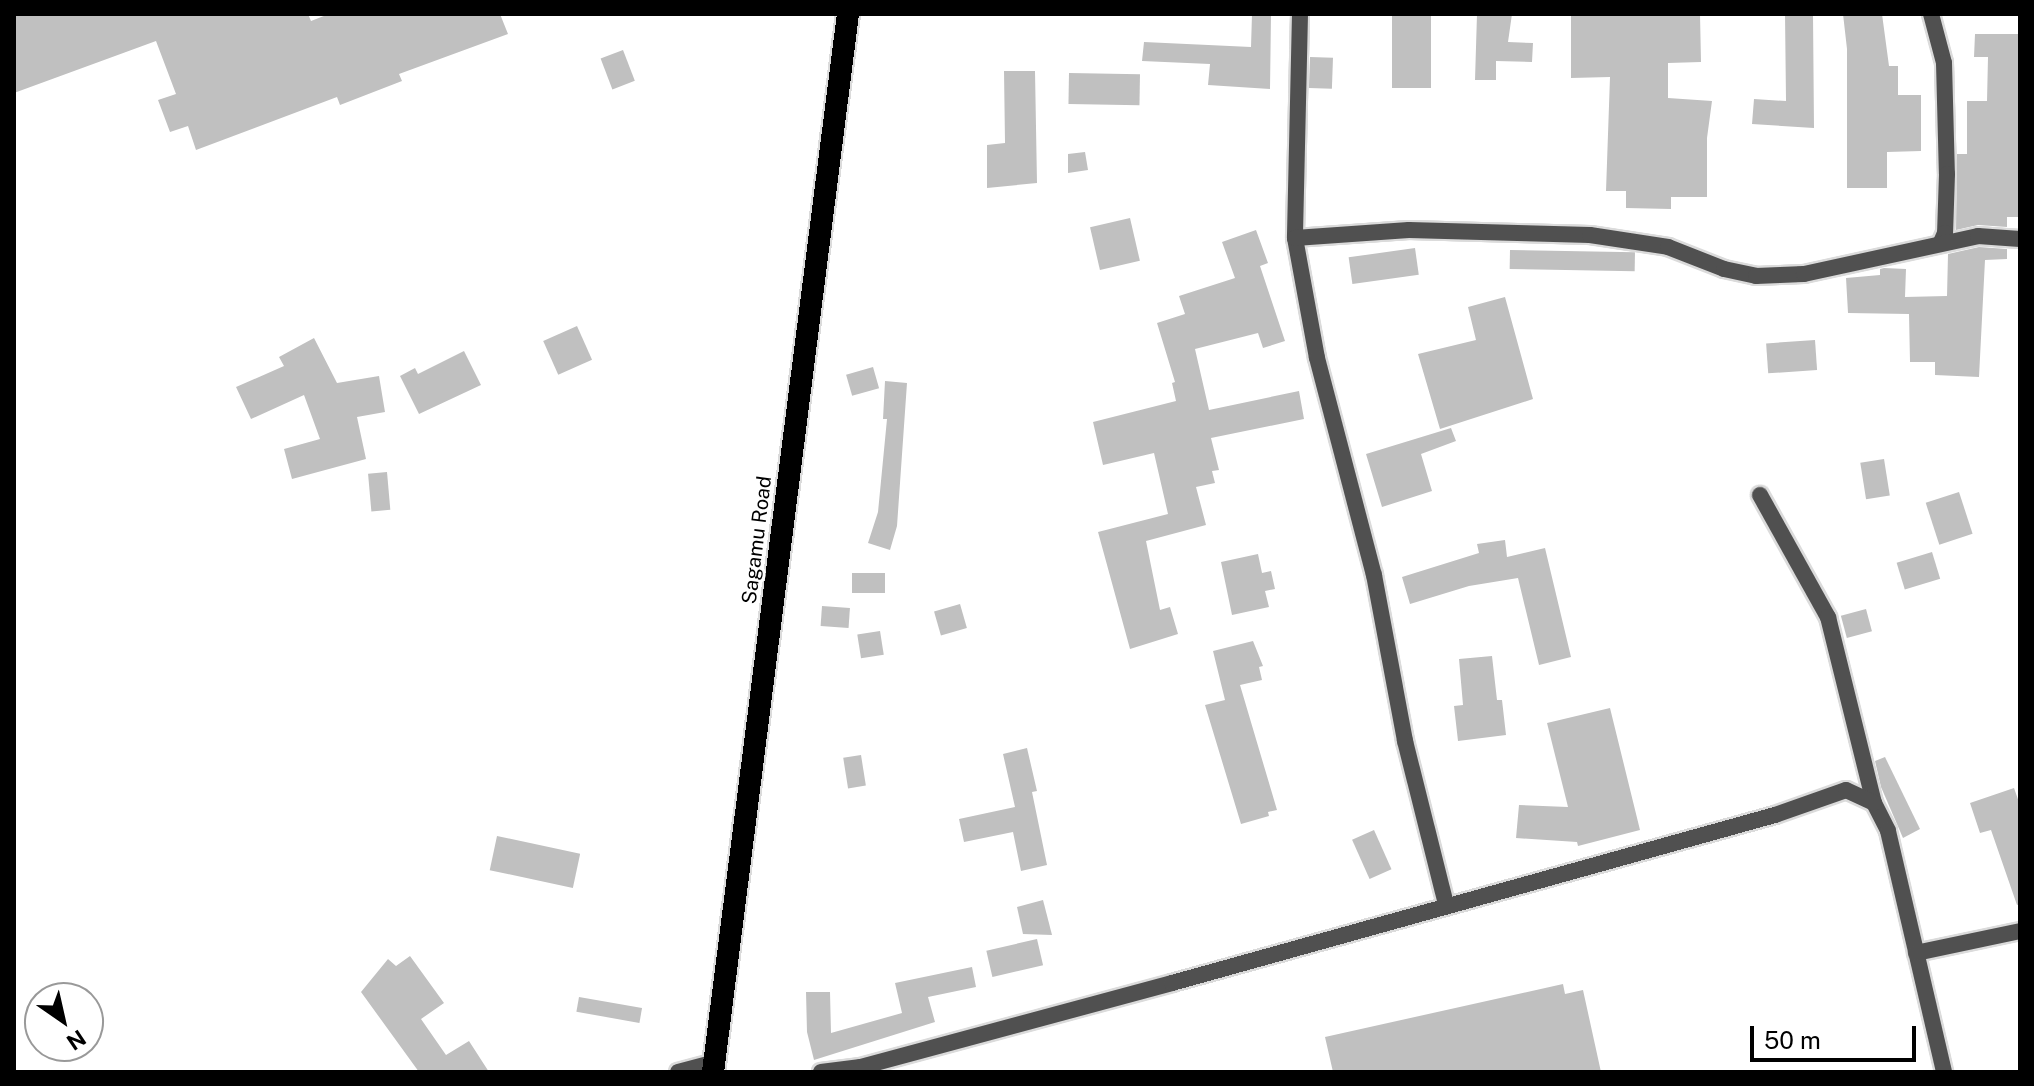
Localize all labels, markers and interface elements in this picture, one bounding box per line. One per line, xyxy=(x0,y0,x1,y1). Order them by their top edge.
street label: Sagamu Road xyxy=(737,475,777,605)
north arrow xyxy=(24,982,104,1062)
scale bar xyxy=(1754,1010,1920,1060)
text: N xyxy=(62,1025,91,1056)
text: 50 m xyxy=(1764,1026,1821,1054)

